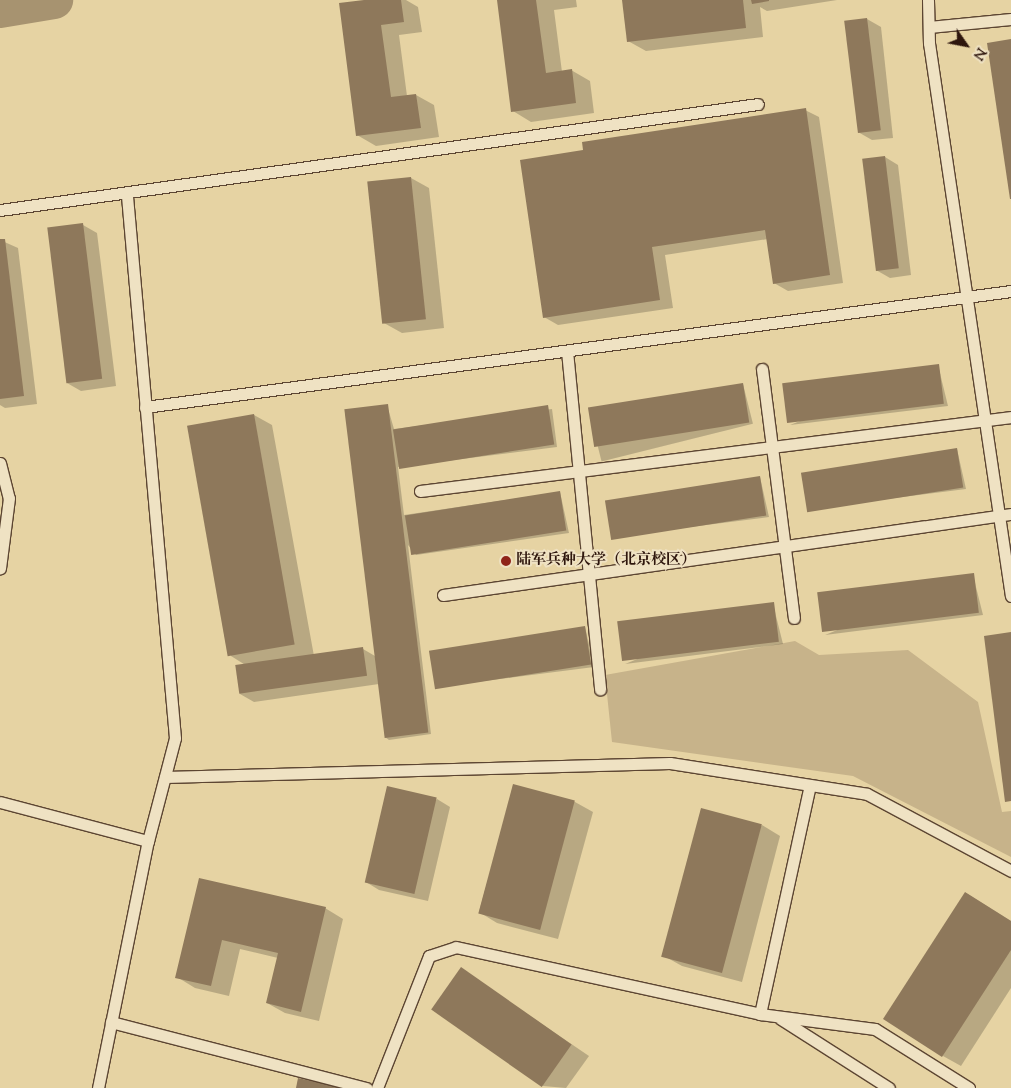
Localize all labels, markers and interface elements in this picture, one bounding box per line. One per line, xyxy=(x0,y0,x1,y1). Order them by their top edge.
north arrow xyxy=(941,20,991,70)
text: N xyxy=(967,43,990,63)
place label: 陆军兵种大学（北京校区） xyxy=(516,552,696,570)
marker: 陆军兵种大学（北京校区） xyxy=(500,555,512,567)

